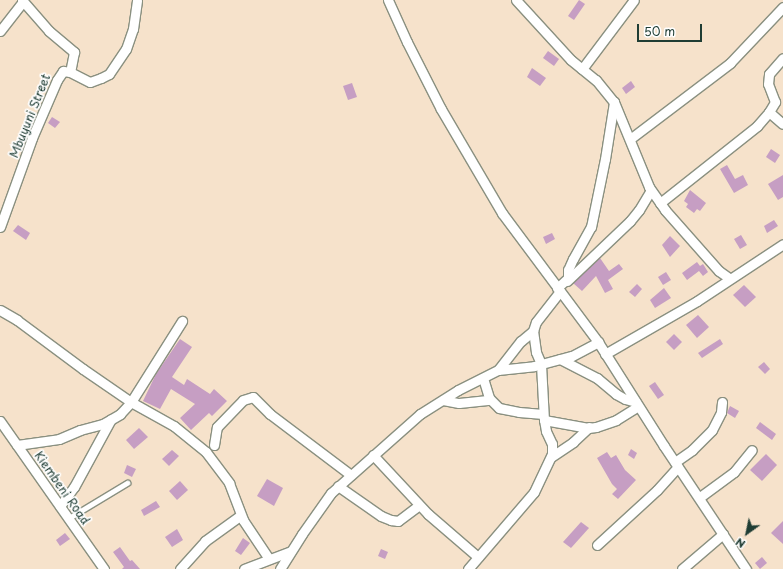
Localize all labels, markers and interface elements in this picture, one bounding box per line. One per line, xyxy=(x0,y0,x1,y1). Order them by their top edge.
scale bar xyxy=(639,16,704,42)
text: 50 m xyxy=(644,22,675,40)
street label: Mbuyuni Street xyxy=(7,72,53,160)
street label: Kiembeni Road xyxy=(32,449,92,527)
north arrow xyxy=(727,513,767,553)
text: N xyxy=(732,534,748,553)

